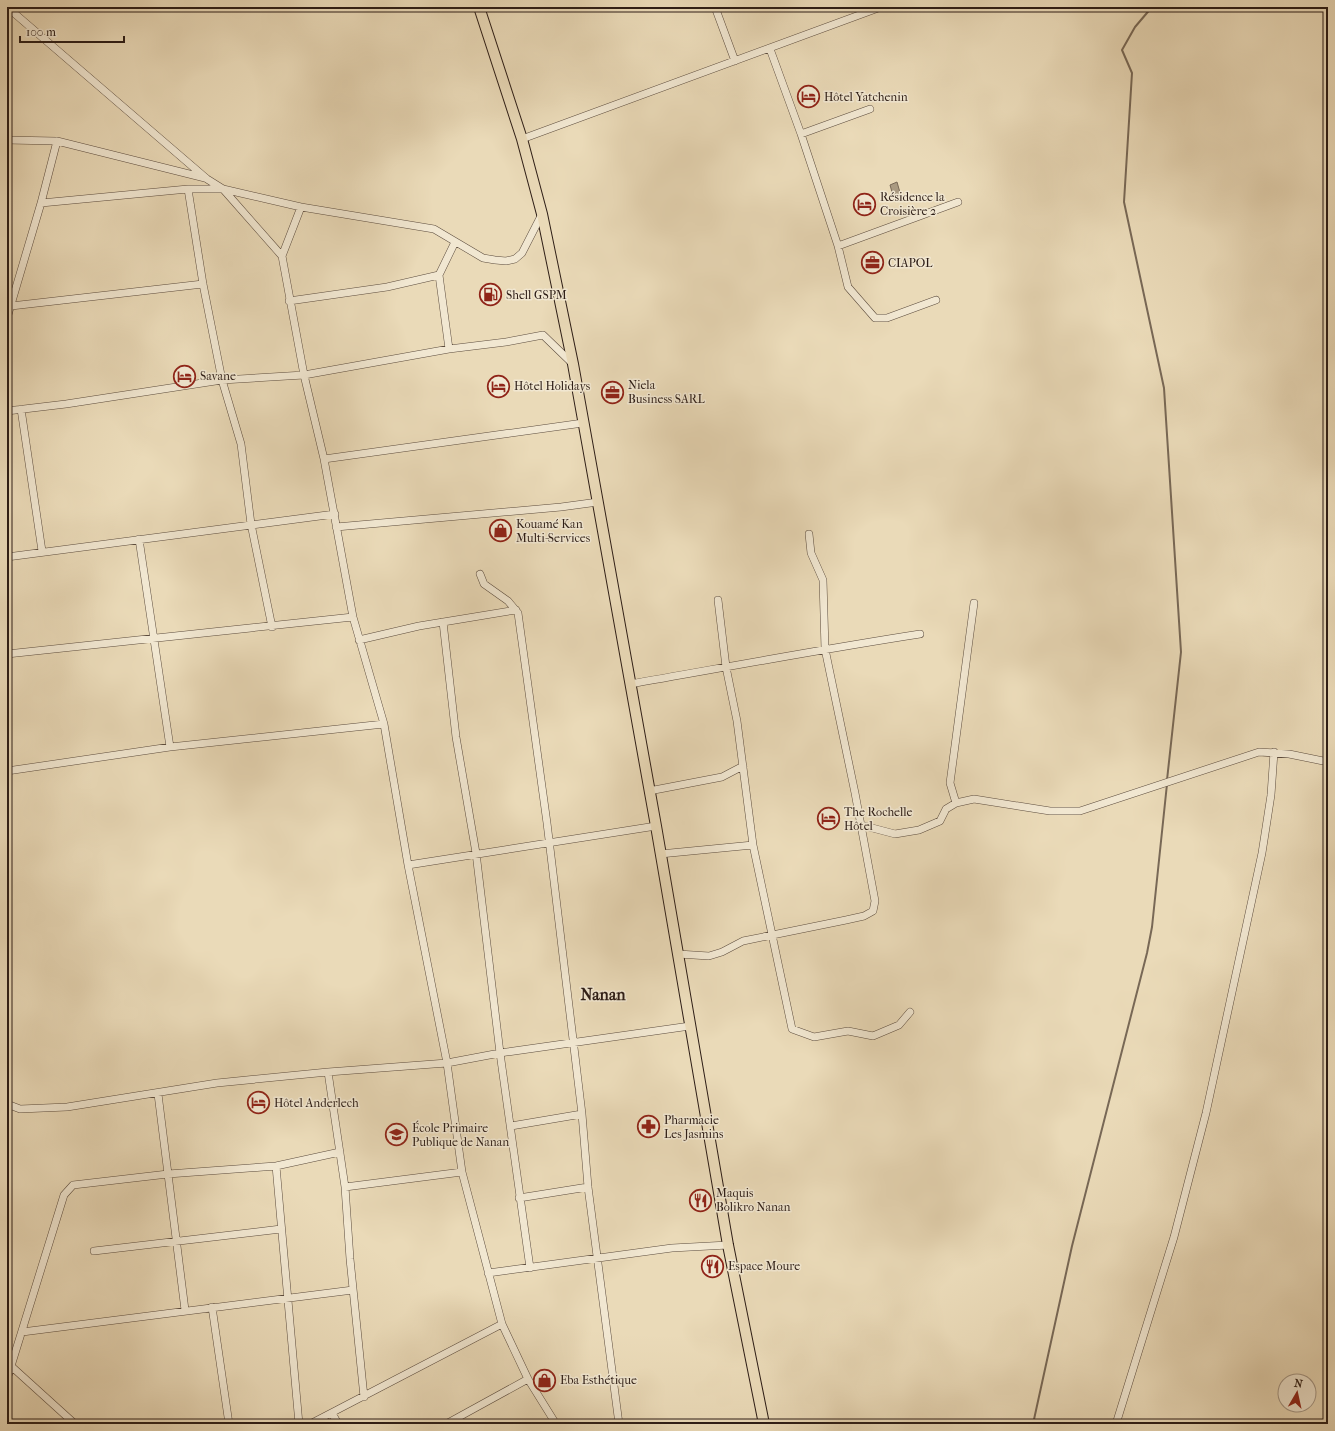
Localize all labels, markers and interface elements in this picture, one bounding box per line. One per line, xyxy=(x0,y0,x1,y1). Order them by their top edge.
scale bar xyxy=(20,18,124,44)
text: 100 m xyxy=(26,25,56,39)
hotel icon: Hôtel Yatchenin xyxy=(795,84,821,110)
place label: Hôtel Yatchenin xyxy=(824,90,908,104)
place label: Résidence la Croisière 2 xyxy=(880,190,945,218)
hotel icon: Résidence la Croisière 2 xyxy=(852,191,878,217)
office icon: CIAPOL xyxy=(859,250,885,276)
place label: CIAPOL xyxy=(888,256,933,270)
fuel station icon: Shell GSPM xyxy=(477,282,503,308)
place label: Shell GSPM xyxy=(506,288,567,302)
hotel icon: Savane xyxy=(171,363,197,389)
place label: Savane xyxy=(200,369,236,383)
hotel icon: Hôtel Holidays xyxy=(485,373,511,399)
place label: Niela Business SARL xyxy=(628,378,706,406)
place label: Hôtel Holidays xyxy=(514,379,591,393)
office icon: Niela Business SARL xyxy=(600,379,626,405)
place label: Kouamé Kan Multi-Services xyxy=(516,517,591,545)
shop icon: Kouamé Kan Multi-Services xyxy=(487,518,513,544)
place label: The Rochelle Hôtel xyxy=(844,805,913,833)
hotel icon: The Rochelle Hôtel xyxy=(816,806,842,832)
district label: Nanan xyxy=(580,985,626,1004)
hotel icon: Hôtel Anderlech xyxy=(246,1090,272,1116)
place label: Hôtel Anderlech xyxy=(274,1096,359,1110)
place label: Pharmacie Les Jasmins xyxy=(664,1113,724,1141)
pharmacy icon: Pharmacie Les Jasmins xyxy=(636,1114,662,1140)
place label: École Primaire Publique de Nanan xyxy=(412,1120,509,1149)
school or university icon: École Primaire Publique de Nanan xyxy=(383,1122,409,1148)
place label: Maquis Bolikro Nanan xyxy=(716,1186,790,1214)
restaurant icon: Maquis Bolikro Nanan xyxy=(687,1187,713,1213)
restaurant icon: Espace Moure xyxy=(700,1253,726,1279)
place label: Espace Moure xyxy=(728,1259,800,1273)
shop icon: Eba Esthétique xyxy=(532,1367,558,1393)
place label: Eba Esthétique xyxy=(560,1373,637,1387)
north arrow xyxy=(1277,1373,1317,1413)
text: N xyxy=(1293,1377,1304,1391)

